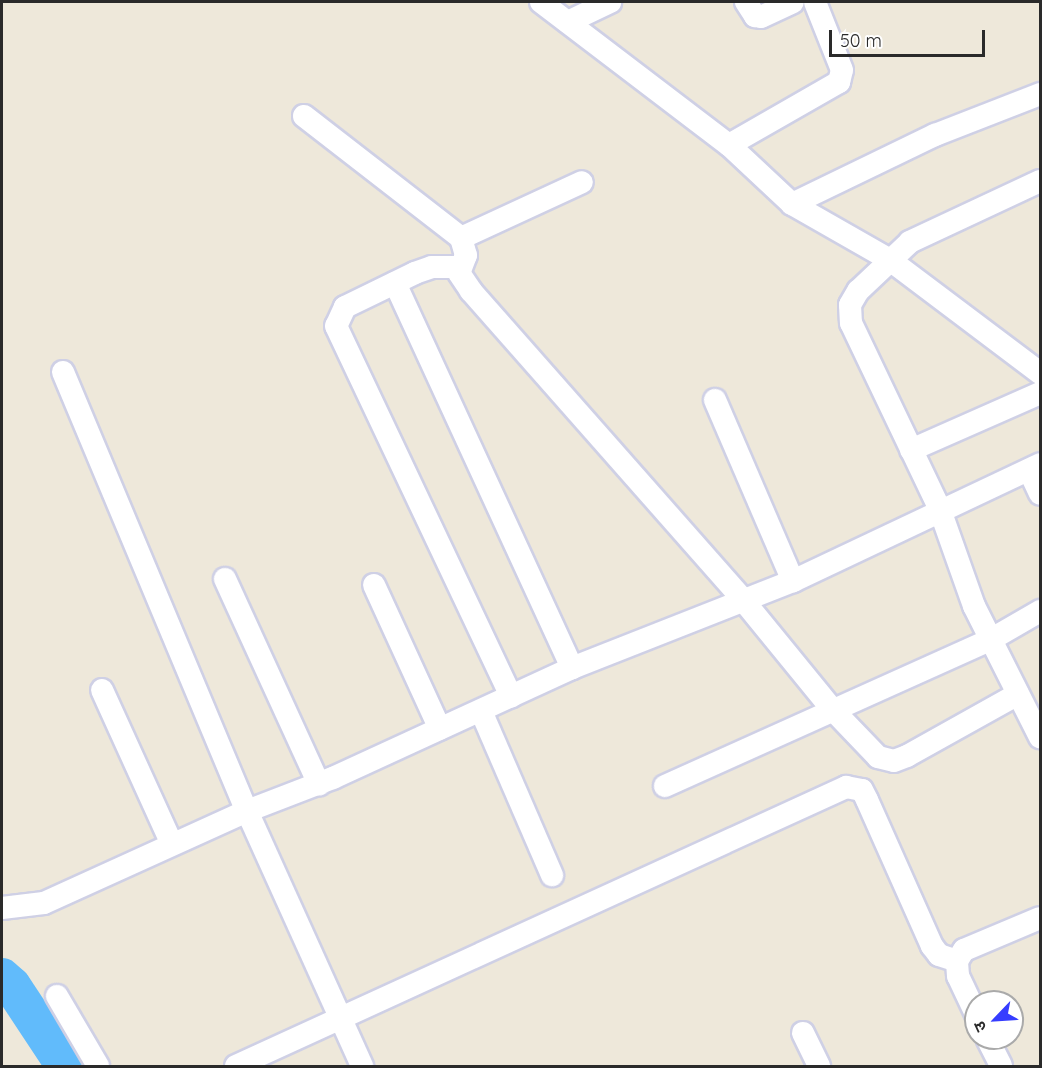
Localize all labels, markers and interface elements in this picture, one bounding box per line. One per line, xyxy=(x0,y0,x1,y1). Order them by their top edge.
scale bar xyxy=(832,18,988,56)
text: 50 m xyxy=(840,29,882,52)
north arrow xyxy=(964,990,1024,1050)
text: उ xyxy=(968,1018,991,1035)

